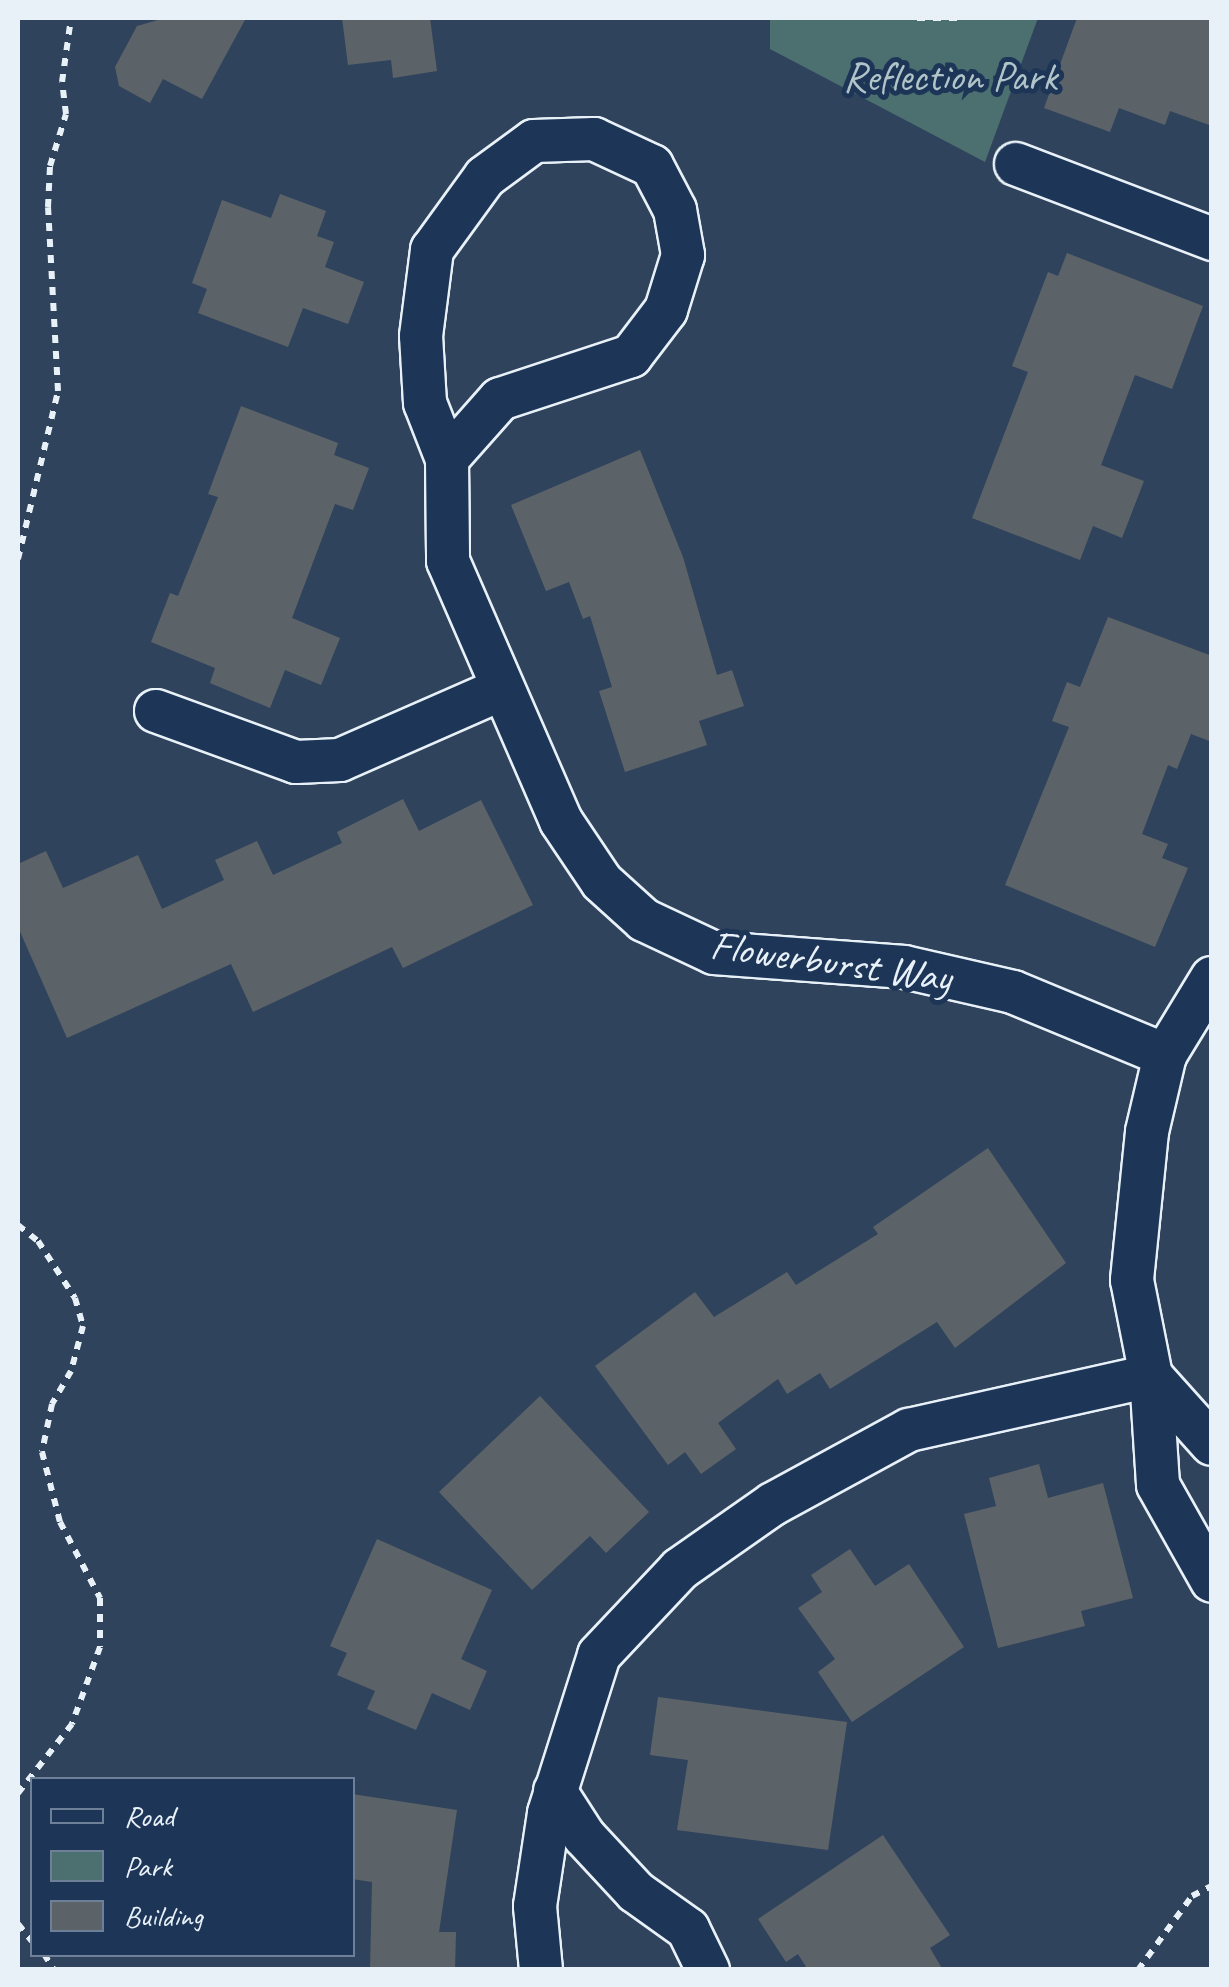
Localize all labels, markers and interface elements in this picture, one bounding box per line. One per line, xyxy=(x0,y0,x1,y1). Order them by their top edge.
park label: Reflection Park xyxy=(842,52,1058,102)
street label: Flowerburst Way xyxy=(708,920,954,1004)
legend xyxy=(30,1777,355,1957)
text: Road xyxy=(124,1797,174,1835)
text: Park xyxy=(124,1847,172,1885)
text: Building xyxy=(124,1897,203,1935)

